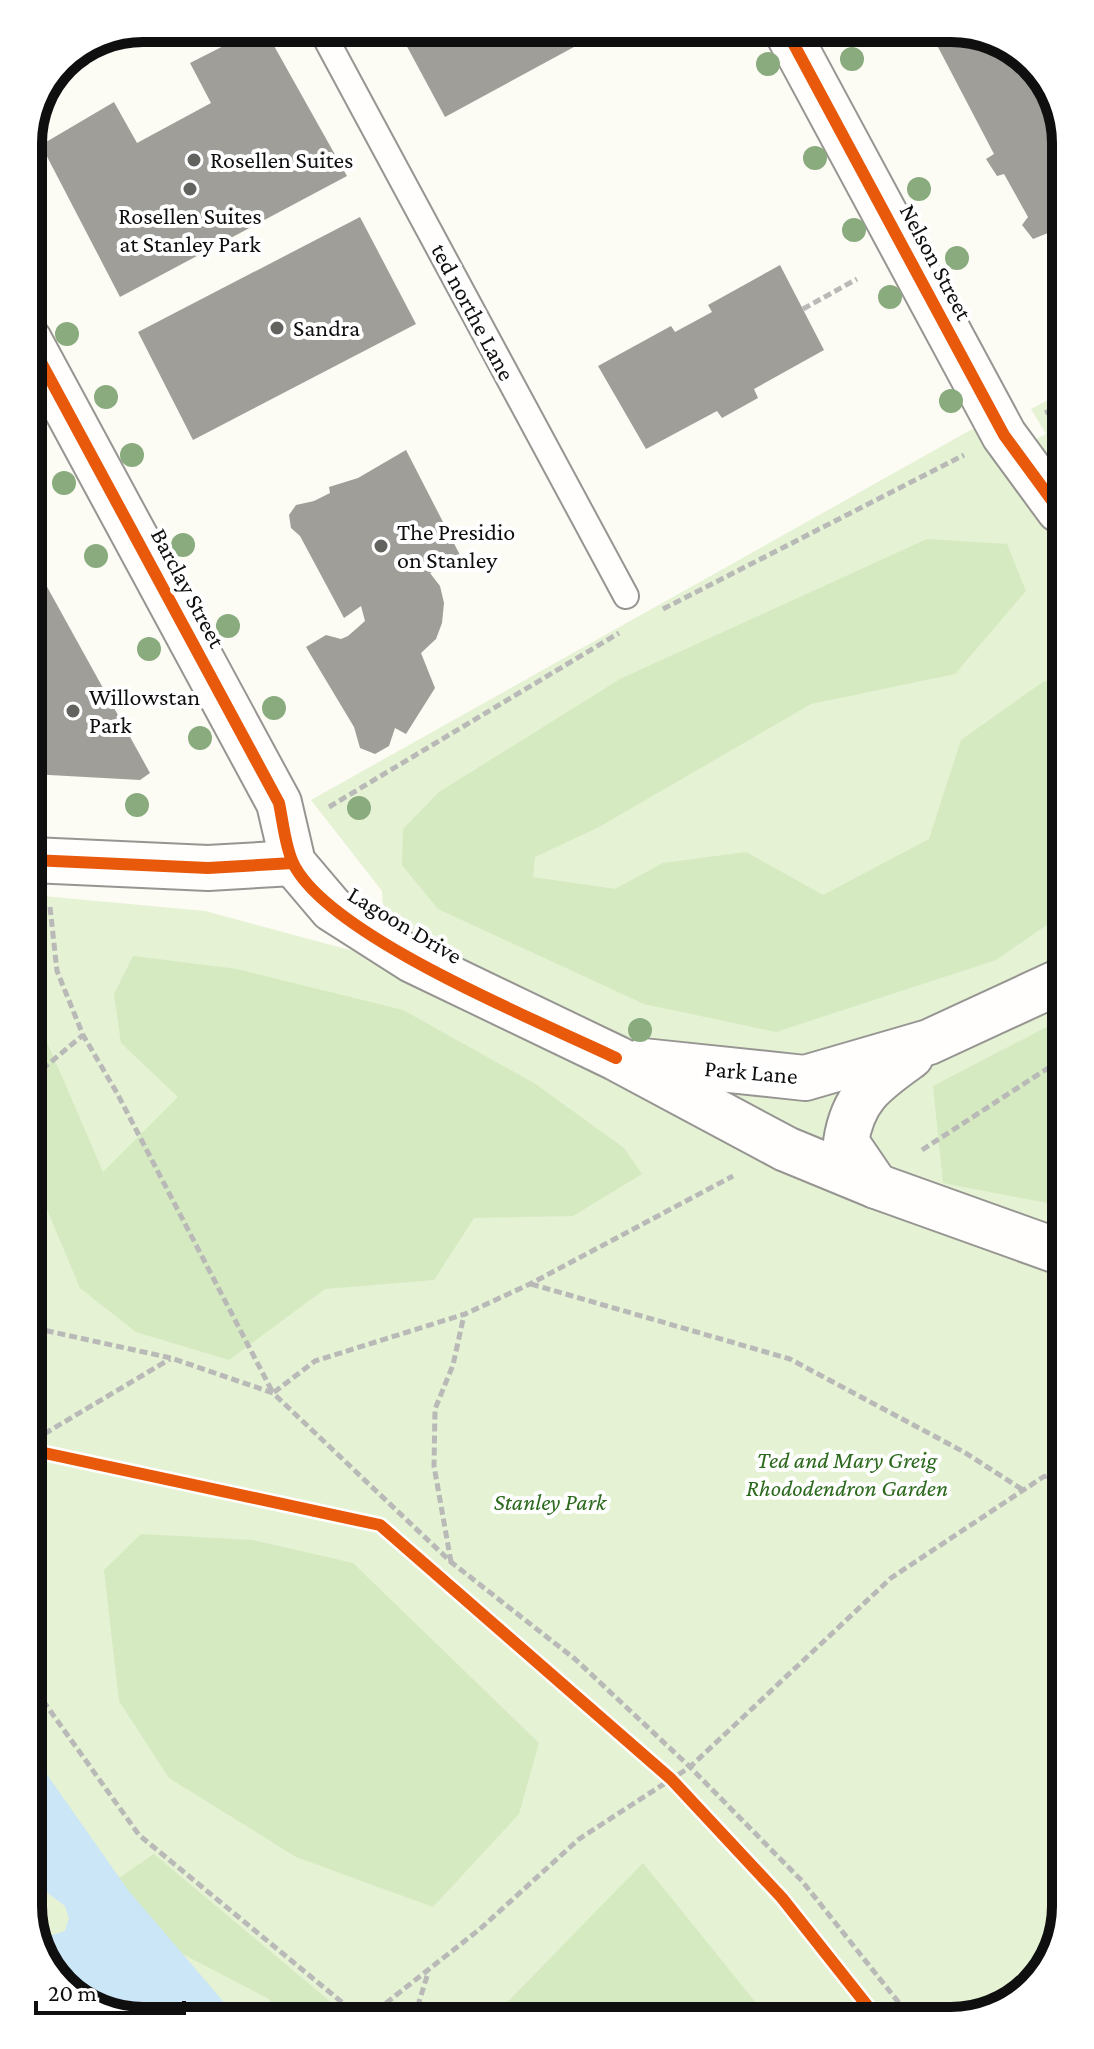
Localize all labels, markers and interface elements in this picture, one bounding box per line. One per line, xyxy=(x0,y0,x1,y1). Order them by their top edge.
place label: Rosellen Suites xyxy=(210,146,353,173)
marker: Rosellen Suites xyxy=(185,151,203,169)
marker: Rosellen Suites at Stanley Park xyxy=(181,180,199,198)
street label: Nelson Street xyxy=(895,199,979,325)
place label: Rosellen Suites at Stanley Park xyxy=(118,202,262,257)
street label: ted northe Lane xyxy=(426,239,521,385)
place label: Sandra xyxy=(293,314,360,341)
marker: Sandra xyxy=(268,319,286,337)
place label: The Presidio on Stanley xyxy=(397,518,515,573)
street label: Barclay Street xyxy=(146,524,232,653)
marker: The Presidio on Stanley xyxy=(372,537,390,555)
place label: Willowstan Park xyxy=(89,683,200,738)
marker: Willowstan Park xyxy=(64,702,82,720)
street label: Lagoon Drive xyxy=(343,880,467,969)
street label: Park Lane xyxy=(703,1054,799,1089)
park label: Ted and Mary Greig Rhododendron Garden xyxy=(746,1446,948,1501)
park label: Stanley Park xyxy=(494,1488,608,1515)
scale bar xyxy=(36,1965,184,2015)
text: 20 m xyxy=(48,1979,97,2006)

